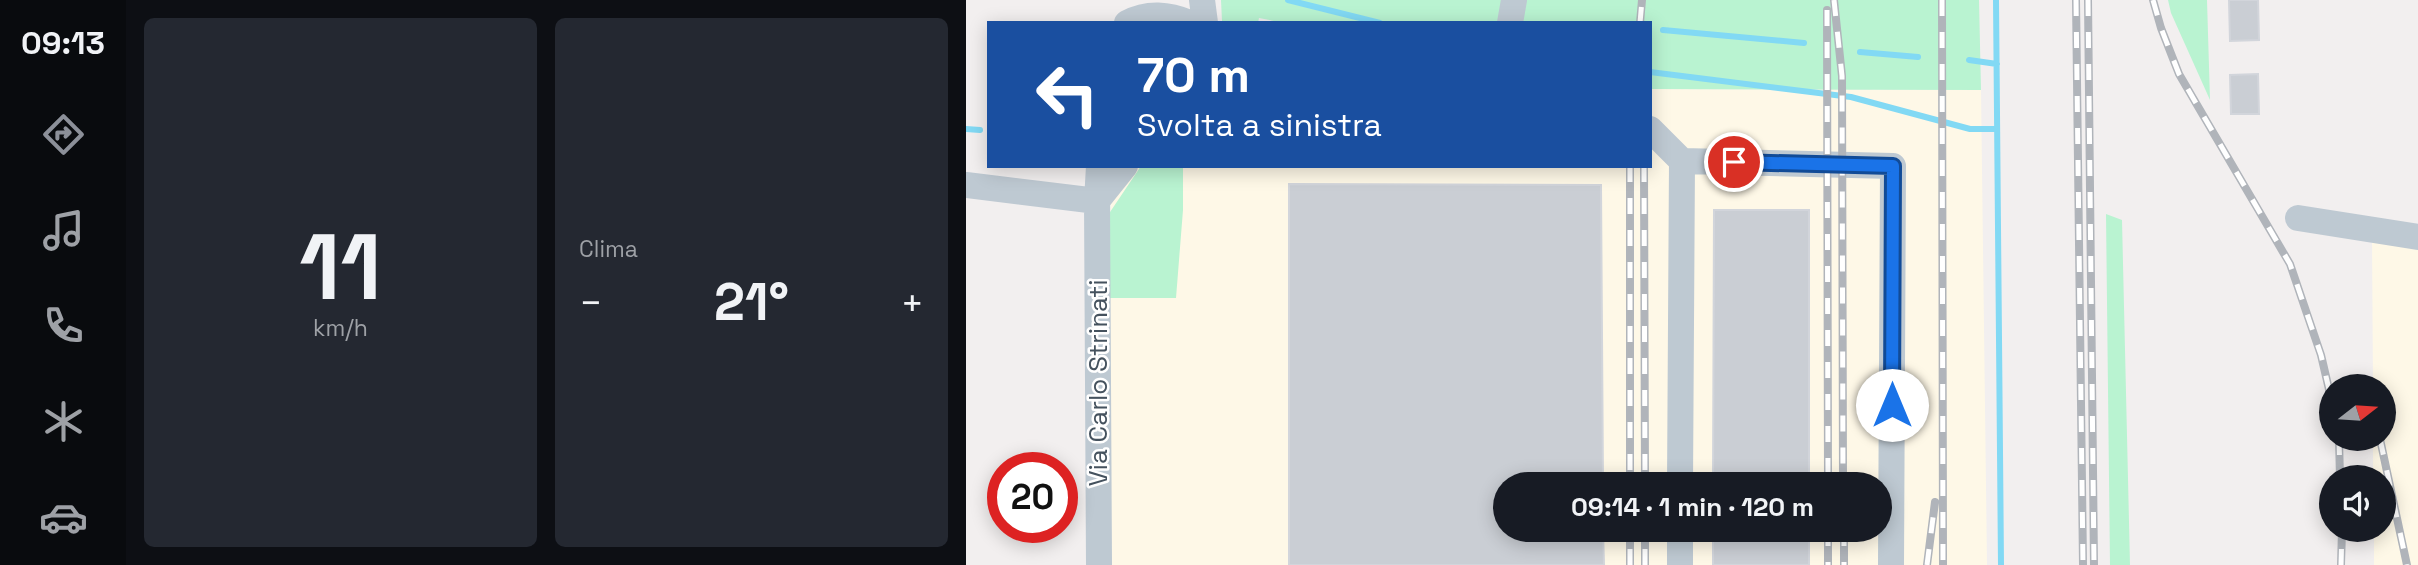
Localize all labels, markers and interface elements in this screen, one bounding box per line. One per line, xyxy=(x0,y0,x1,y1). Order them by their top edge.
text: 09:13 xyxy=(21,23,105,63)
text: 70 m xyxy=(1137,44,1250,106)
icon: left xyxy=(1022,49,1113,140)
text: Svolta a sinistra xyxy=(1137,105,1382,145)
icon: directions xyxy=(39,110,88,159)
pin xyxy=(1704,132,1764,192)
icon: arrive xyxy=(1715,143,1753,181)
icon: music xyxy=(39,206,88,255)
text: 11 xyxy=(299,209,382,326)
text: Clima xyxy=(579,234,638,264)
text: 21° xyxy=(714,269,789,335)
text: − xyxy=(579,279,603,327)
text: + xyxy=(900,279,924,327)
street label: Via Carlo Strinati xyxy=(1081,279,1115,487)
icon: phone xyxy=(39,301,88,350)
text: km/h xyxy=(313,313,368,343)
position arrow xyxy=(1855,368,1929,442)
north arrow xyxy=(2319,374,2396,452)
map controls xyxy=(2319,374,2396,542)
icon: climate xyxy=(39,397,88,446)
speed limit sign: 20 xyxy=(987,452,1078,543)
button: sound xyxy=(2319,465,2396,542)
text: 09:14 · 1 min · 120 m xyxy=(1571,490,1814,524)
icon: car xyxy=(39,493,88,542)

